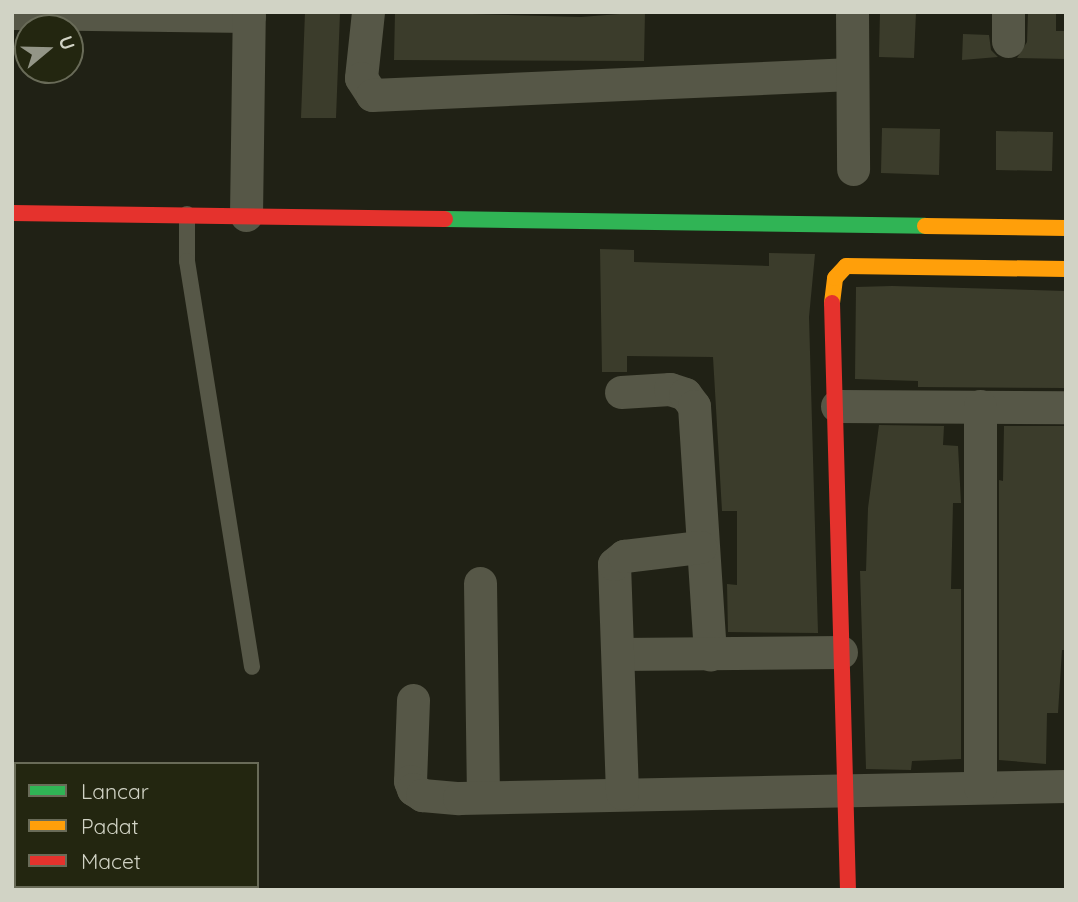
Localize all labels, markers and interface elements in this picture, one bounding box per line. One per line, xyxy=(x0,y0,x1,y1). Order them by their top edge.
north arrow xyxy=(14,14,84,84)
text: U xyxy=(53,33,80,53)
legend xyxy=(14,762,259,888)
text: Lancar xyxy=(81,778,149,804)
text: Padat xyxy=(81,813,139,839)
text: Macet xyxy=(81,848,141,874)

